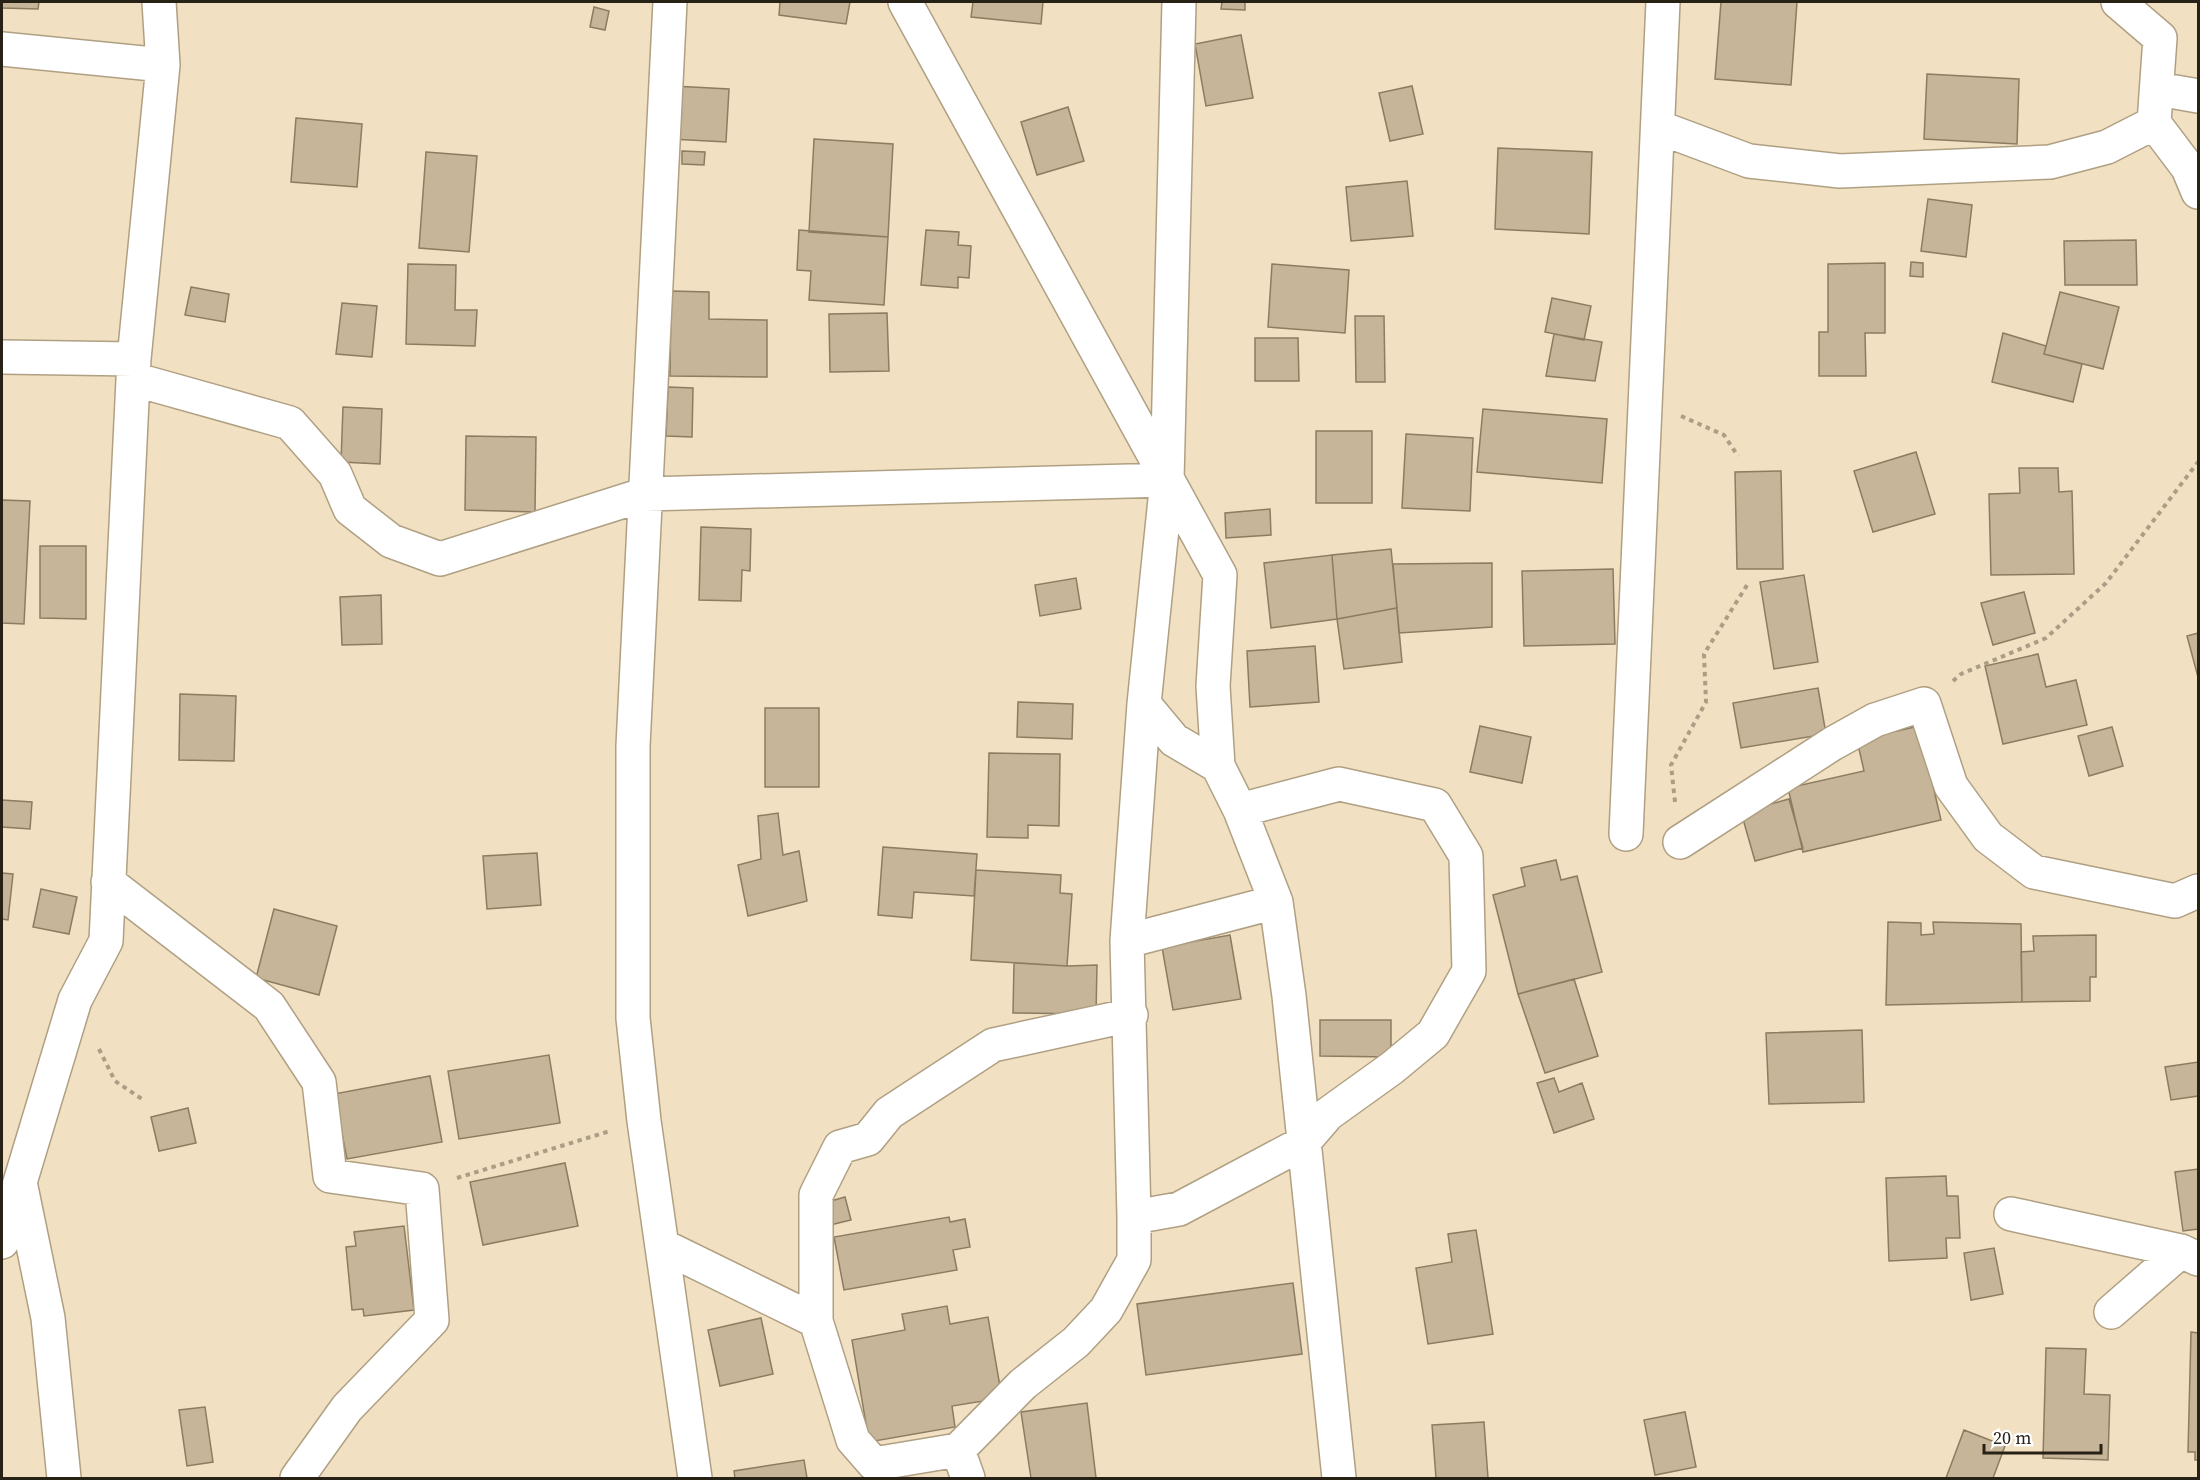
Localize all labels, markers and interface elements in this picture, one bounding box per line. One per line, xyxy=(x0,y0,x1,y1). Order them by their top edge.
scale bar xyxy=(1984,1417,2101,1455)
text: 20 m xyxy=(1993,1425,2031,1450)

